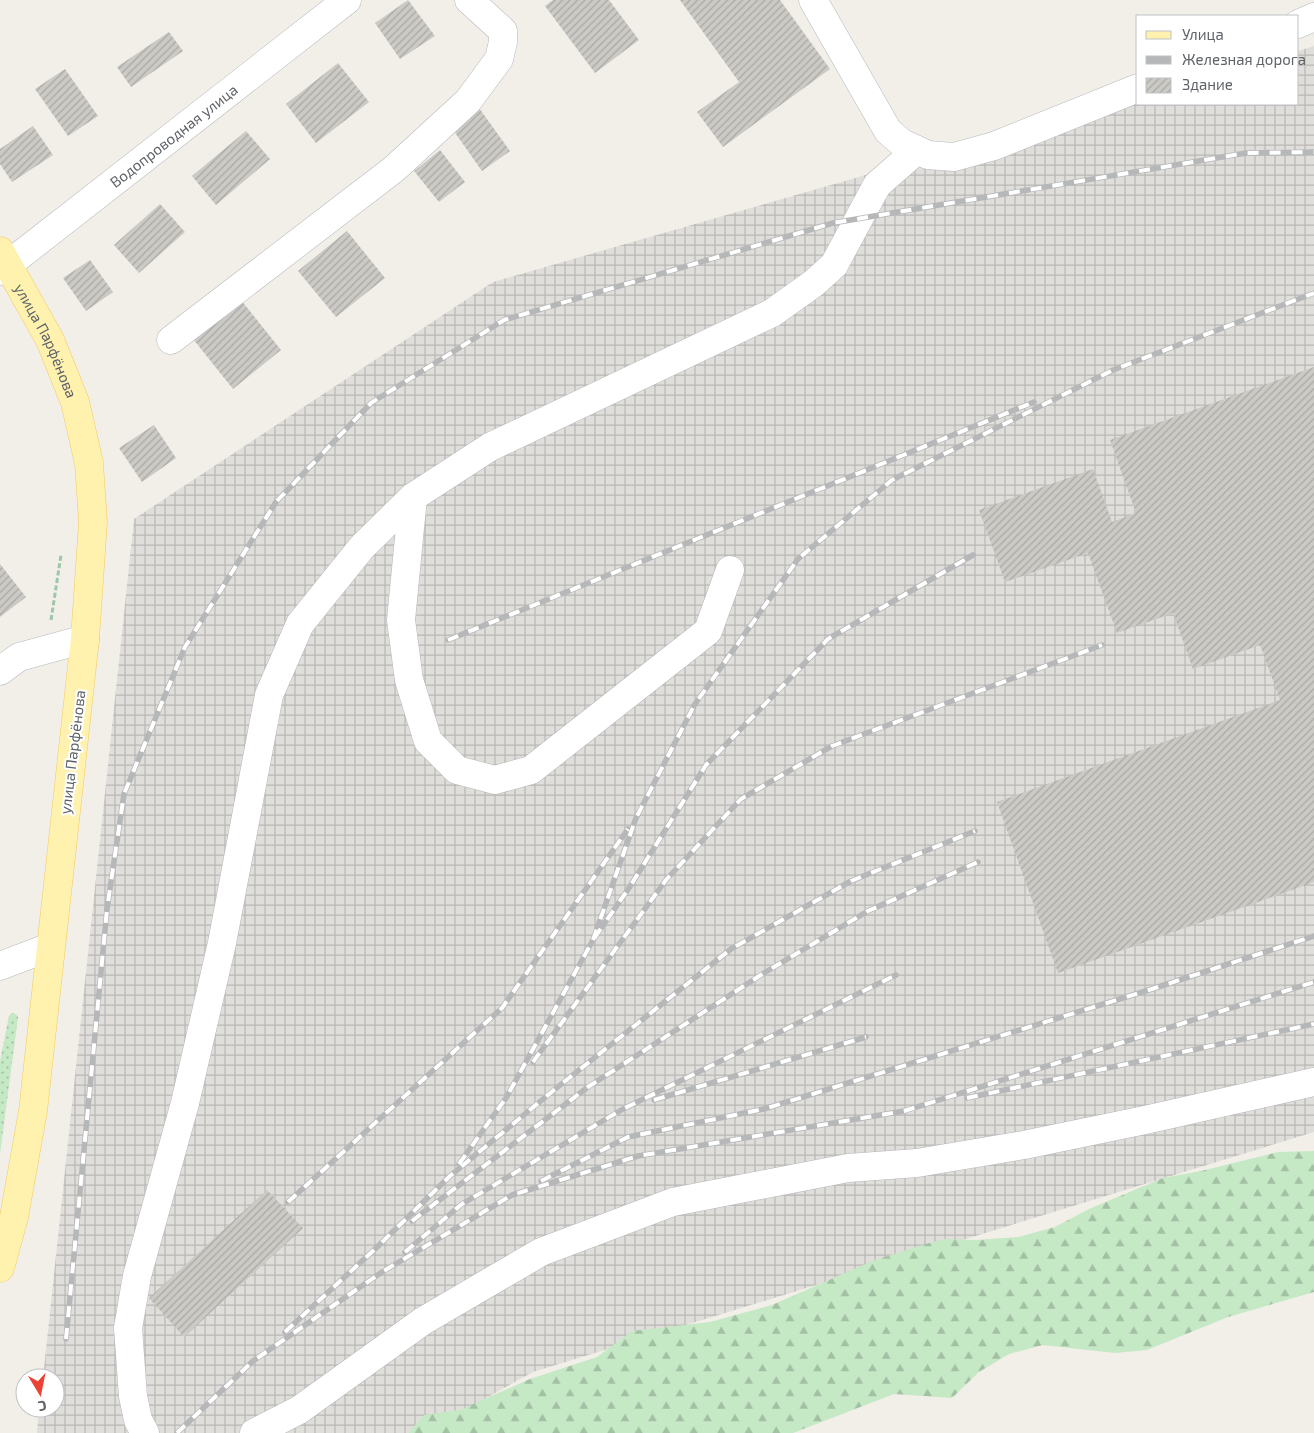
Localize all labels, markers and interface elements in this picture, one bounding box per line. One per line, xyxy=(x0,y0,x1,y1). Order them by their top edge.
legend xyxy=(1136,15,1299,105)
text: Улица xyxy=(1182,25,1224,43)
text: Железная дорога xyxy=(1182,50,1306,68)
text: Здание xyxy=(1182,75,1233,93)
street label: Водопроводная улица xyxy=(106,80,241,191)
street label: улица Парфёнова xyxy=(10,280,81,400)
street label: улица Парфёнова xyxy=(55,689,90,815)
north arrow xyxy=(15,1368,65,1418)
text: С xyxy=(37,1397,48,1415)

